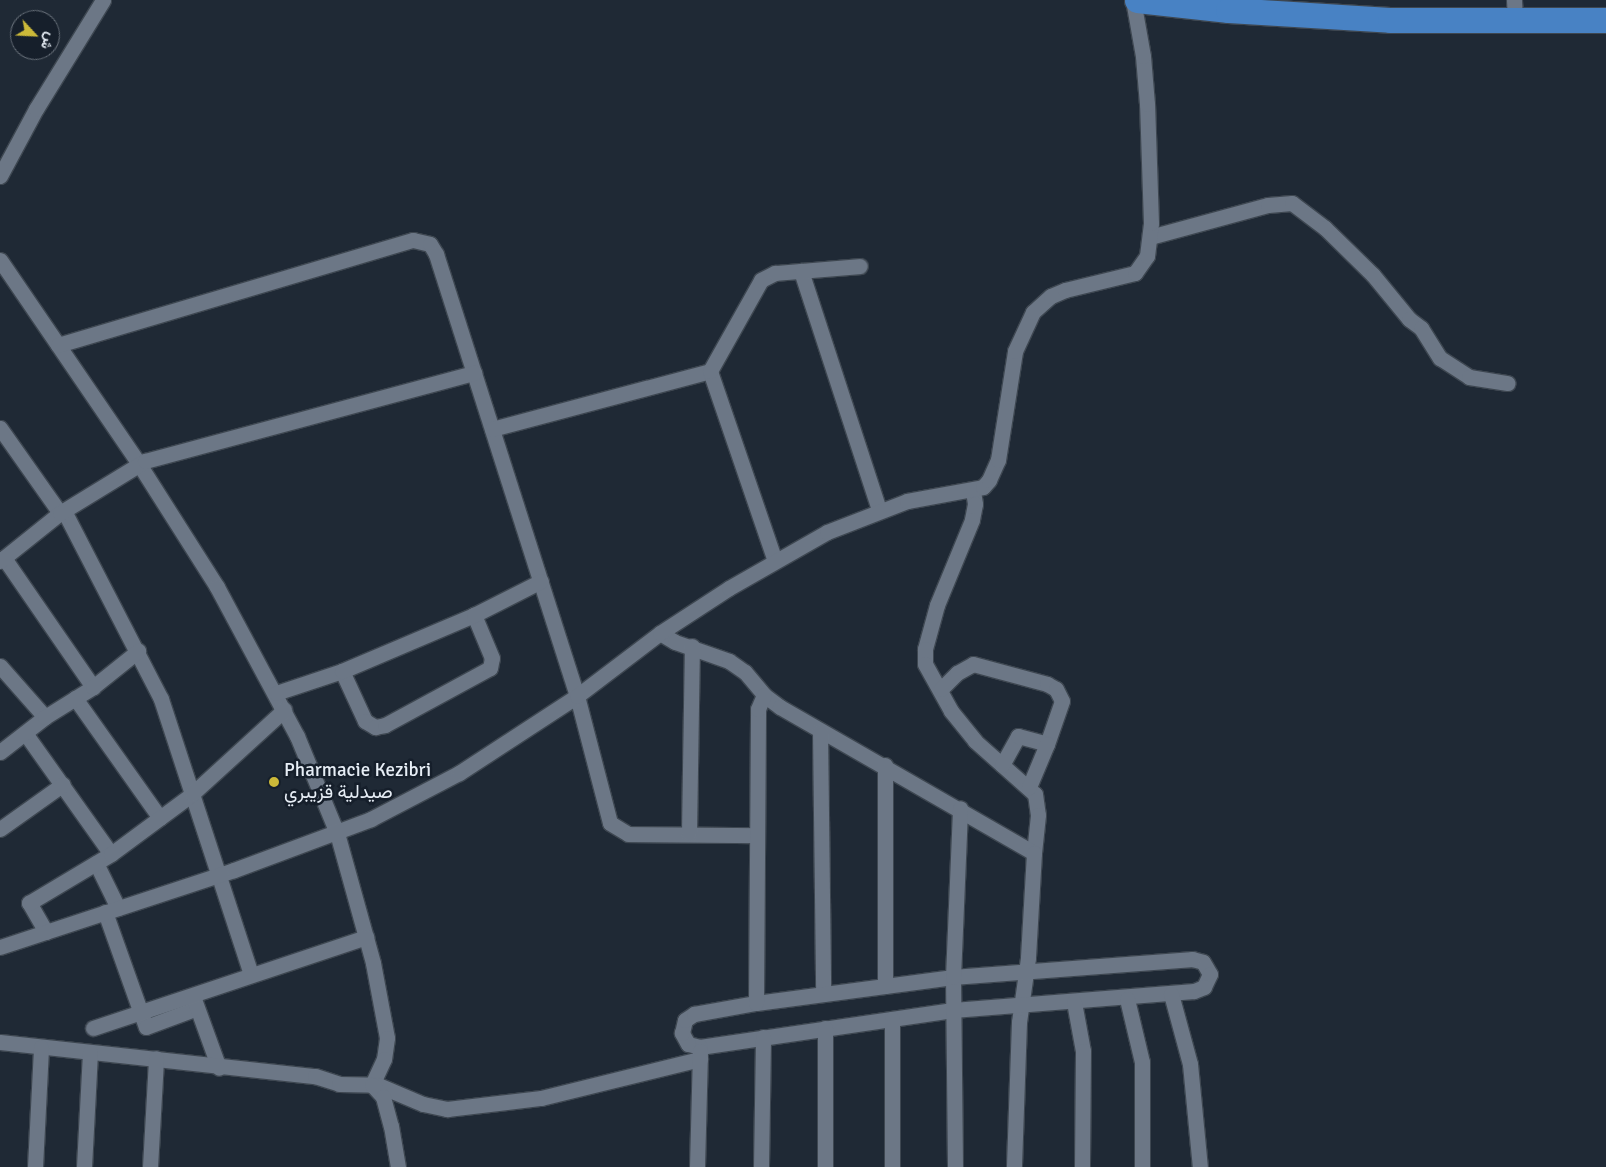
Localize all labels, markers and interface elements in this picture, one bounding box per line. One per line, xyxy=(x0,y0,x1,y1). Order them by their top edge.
north arrow xyxy=(10,10,60,60)
text: ش xyxy=(37,30,59,52)
place label: Pharmacie Kezibri صيدلية قزيبري xyxy=(284,760,431,804)
marker: Pharmacie Kezibri صيدلية قزيبري xyxy=(268,776,280,788)

